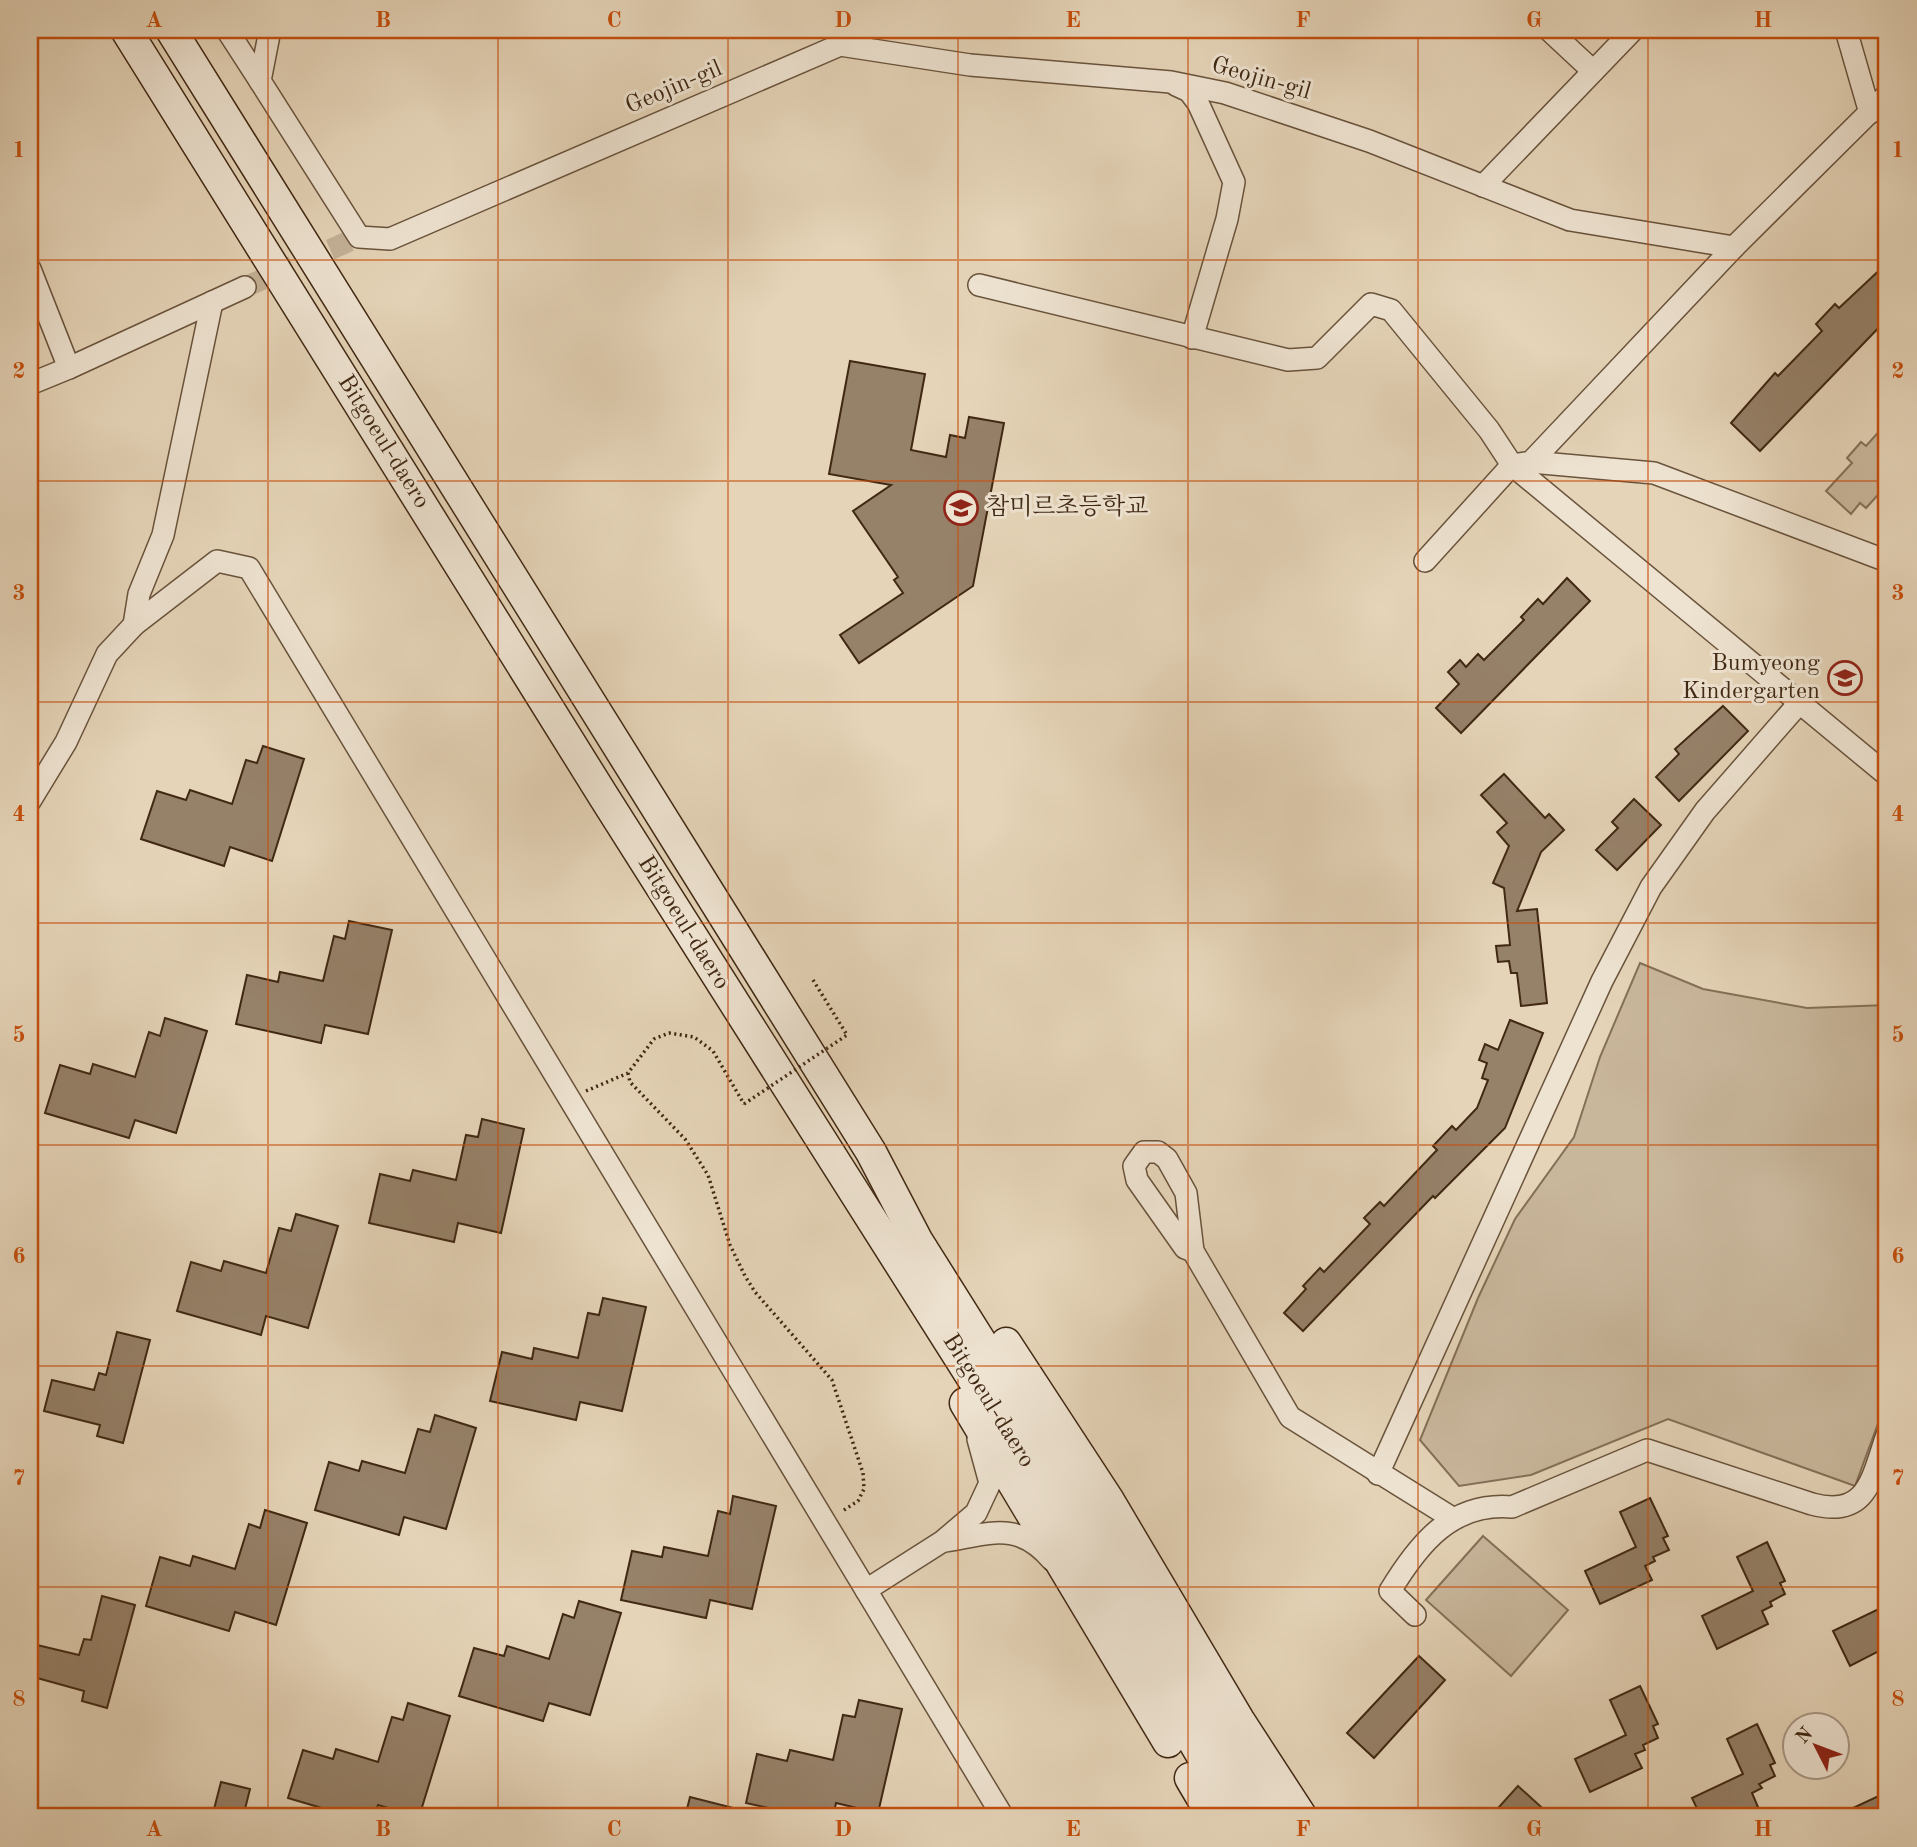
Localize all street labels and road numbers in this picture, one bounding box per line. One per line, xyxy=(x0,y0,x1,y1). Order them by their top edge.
street label: Geojin-gil xyxy=(1209,53,1313,105)
street label: Geojin-gil xyxy=(622,57,726,119)
street label: Bitgoeul-daero xyxy=(332,371,434,513)
street label: Bitgoeul-daero xyxy=(632,852,734,994)
street label: Bitgoeul-daero xyxy=(937,1330,1039,1472)

